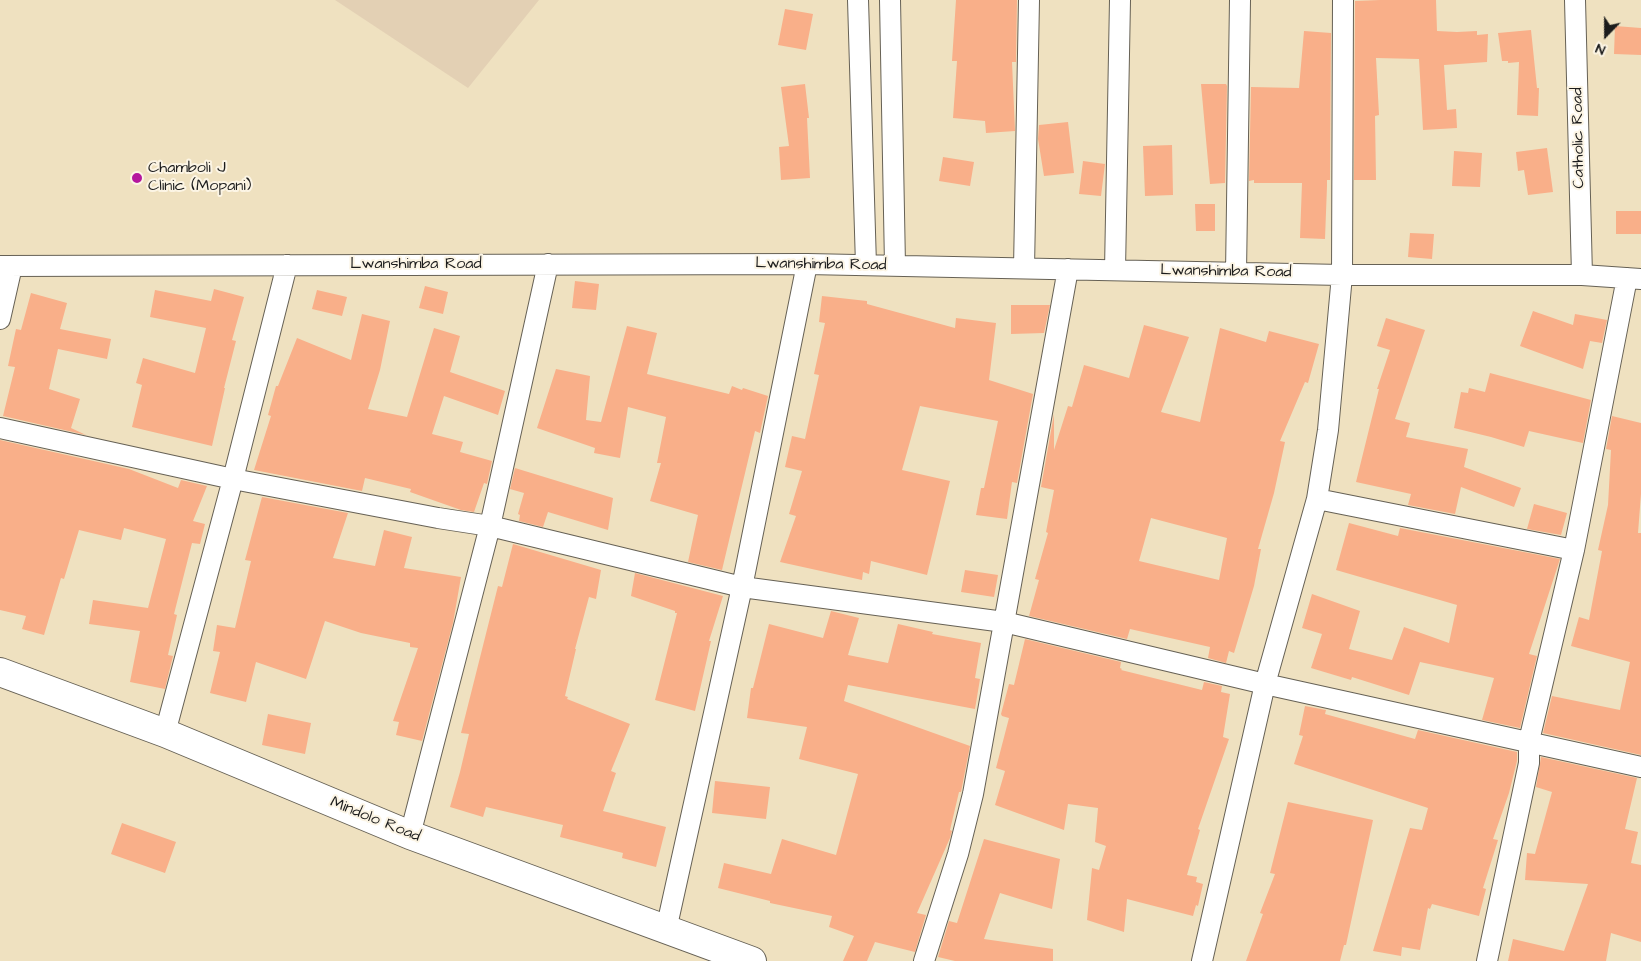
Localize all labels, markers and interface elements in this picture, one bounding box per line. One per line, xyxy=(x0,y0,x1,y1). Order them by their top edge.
north arrow xyxy=(1581,10,1631,60)
text: N xyxy=(1593,38,1608,60)
street label: Catholic Road xyxy=(1569,87,1589,189)
place label: Chamboli J Clinic (Mopani) xyxy=(148,159,251,197)
marker: Chamboli J Clinic (Mopani) xyxy=(130,171,144,185)
street label: Lwanshimba Road xyxy=(755,254,887,276)
street label: Lwanshimba Road xyxy=(350,255,482,275)
street label: Lwanshimba Road xyxy=(1160,261,1292,283)
street label: Mindolo Road xyxy=(327,793,423,847)

